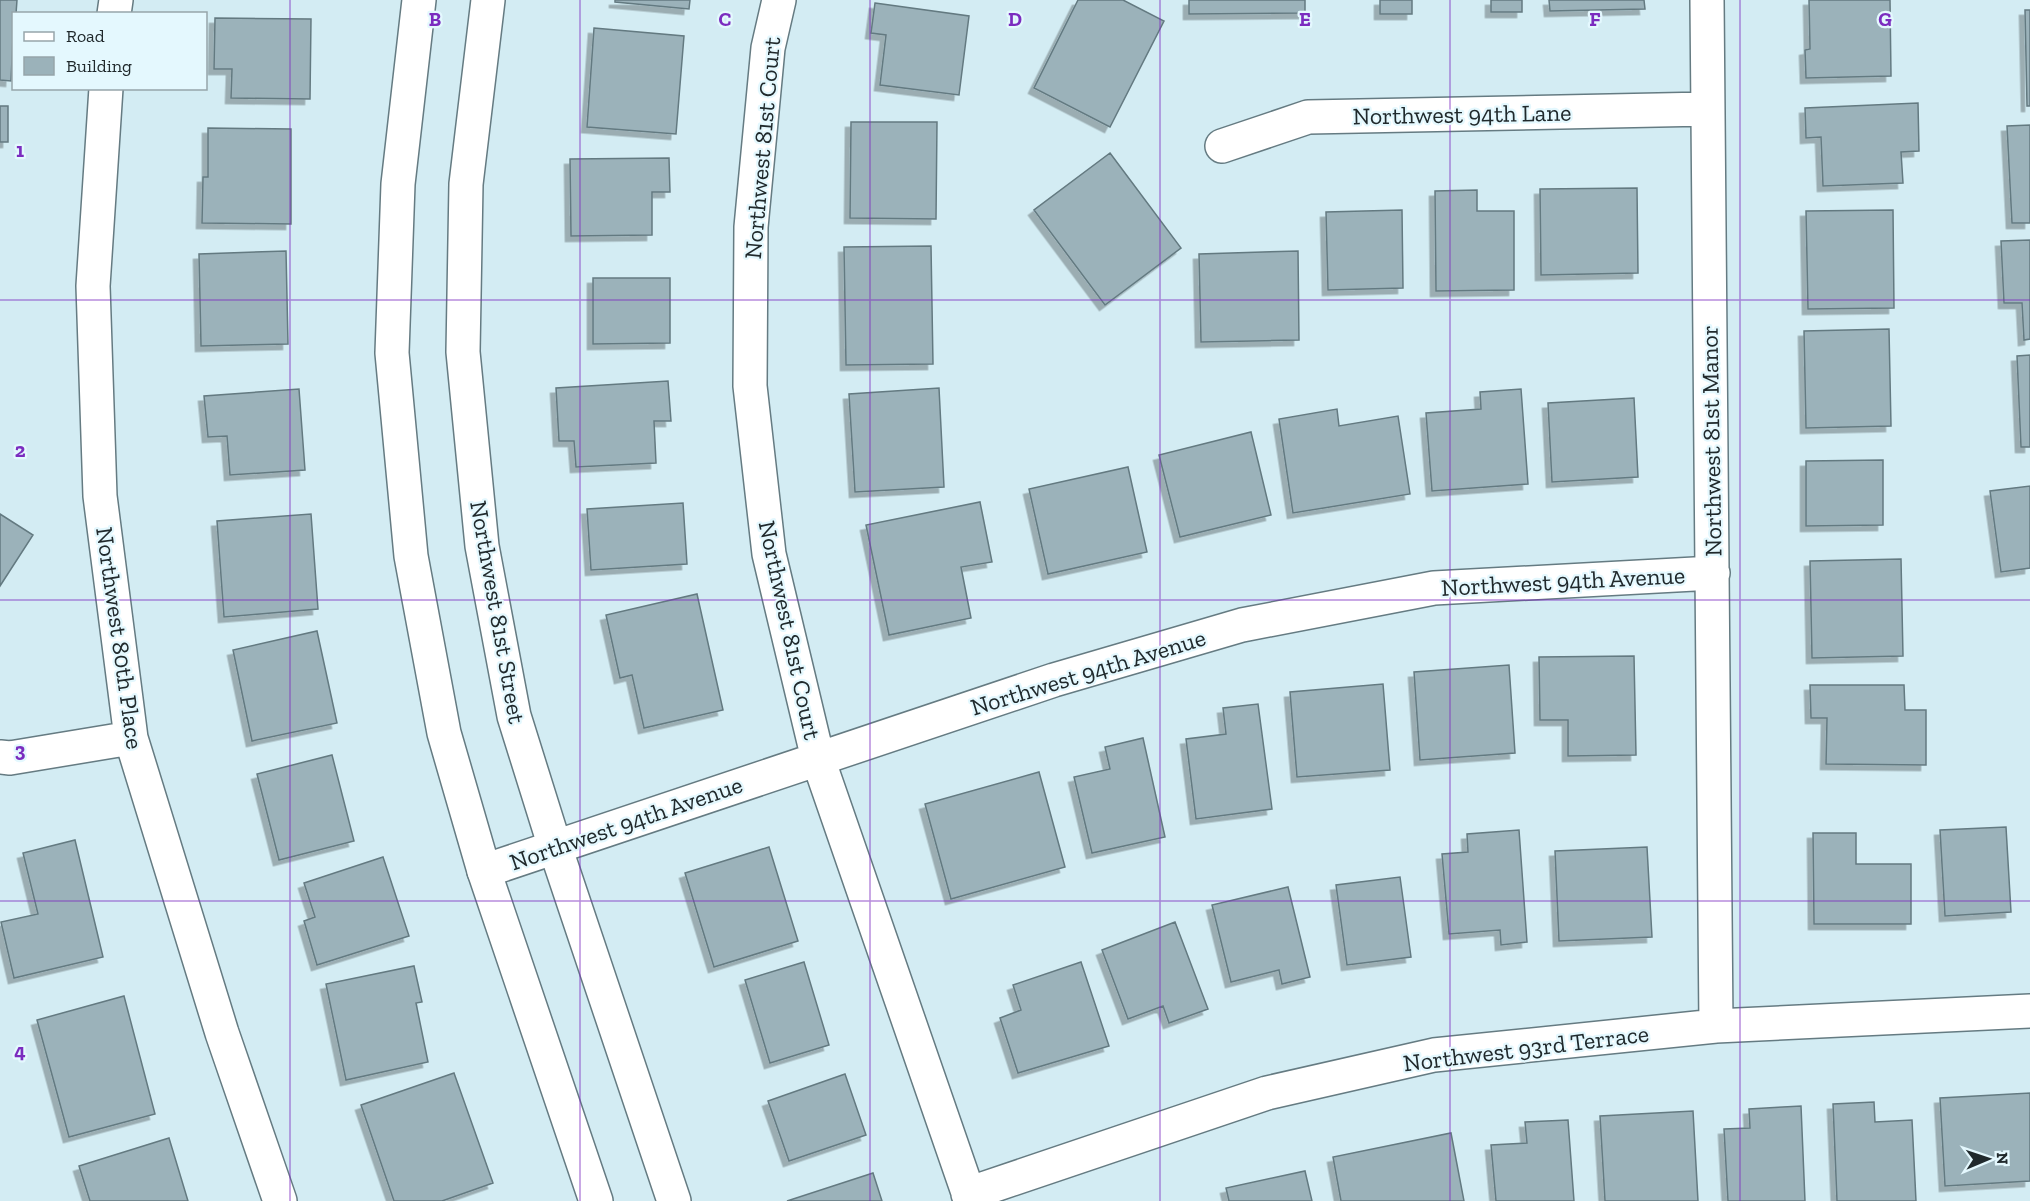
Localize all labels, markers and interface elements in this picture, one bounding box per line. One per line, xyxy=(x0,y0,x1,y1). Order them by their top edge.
text: B xyxy=(429,7,441,31)
text: C xyxy=(719,7,732,31)
text: D xyxy=(1008,7,1022,31)
text: E xyxy=(1299,7,1311,31)
text: F xyxy=(1589,7,1601,31)
text: G xyxy=(1878,7,1892,31)
legend xyxy=(12,12,207,90)
text: Road xyxy=(66,25,105,47)
street label: Northwest 81st Court xyxy=(738,36,786,260)
text: Building xyxy=(66,55,132,77)
street label: Northwest 94th Lane xyxy=(1352,98,1572,130)
text: 1 xyxy=(16,138,24,162)
street label: Northwest 81st Manor xyxy=(1694,325,1728,557)
text: 2 xyxy=(15,438,26,462)
street label: Northwest 81st Street xyxy=(464,498,532,726)
street label: Northwest 81st Court xyxy=(753,518,827,742)
street label: Northwest 80th Place xyxy=(90,525,150,751)
street label: Northwest 94th Avenue xyxy=(1440,560,1686,602)
street label: Northwest 94th Avenue xyxy=(967,622,1209,722)
text: 3 xyxy=(15,738,26,762)
street label: Northwest 94th Avenue xyxy=(506,770,746,876)
street label: Northwest 93rd Terrace xyxy=(1402,1019,1650,1077)
text: 4 xyxy=(14,1039,26,1063)
north arrow xyxy=(1958,1129,2018,1189)
text: N xyxy=(1993,1152,2012,1165)

